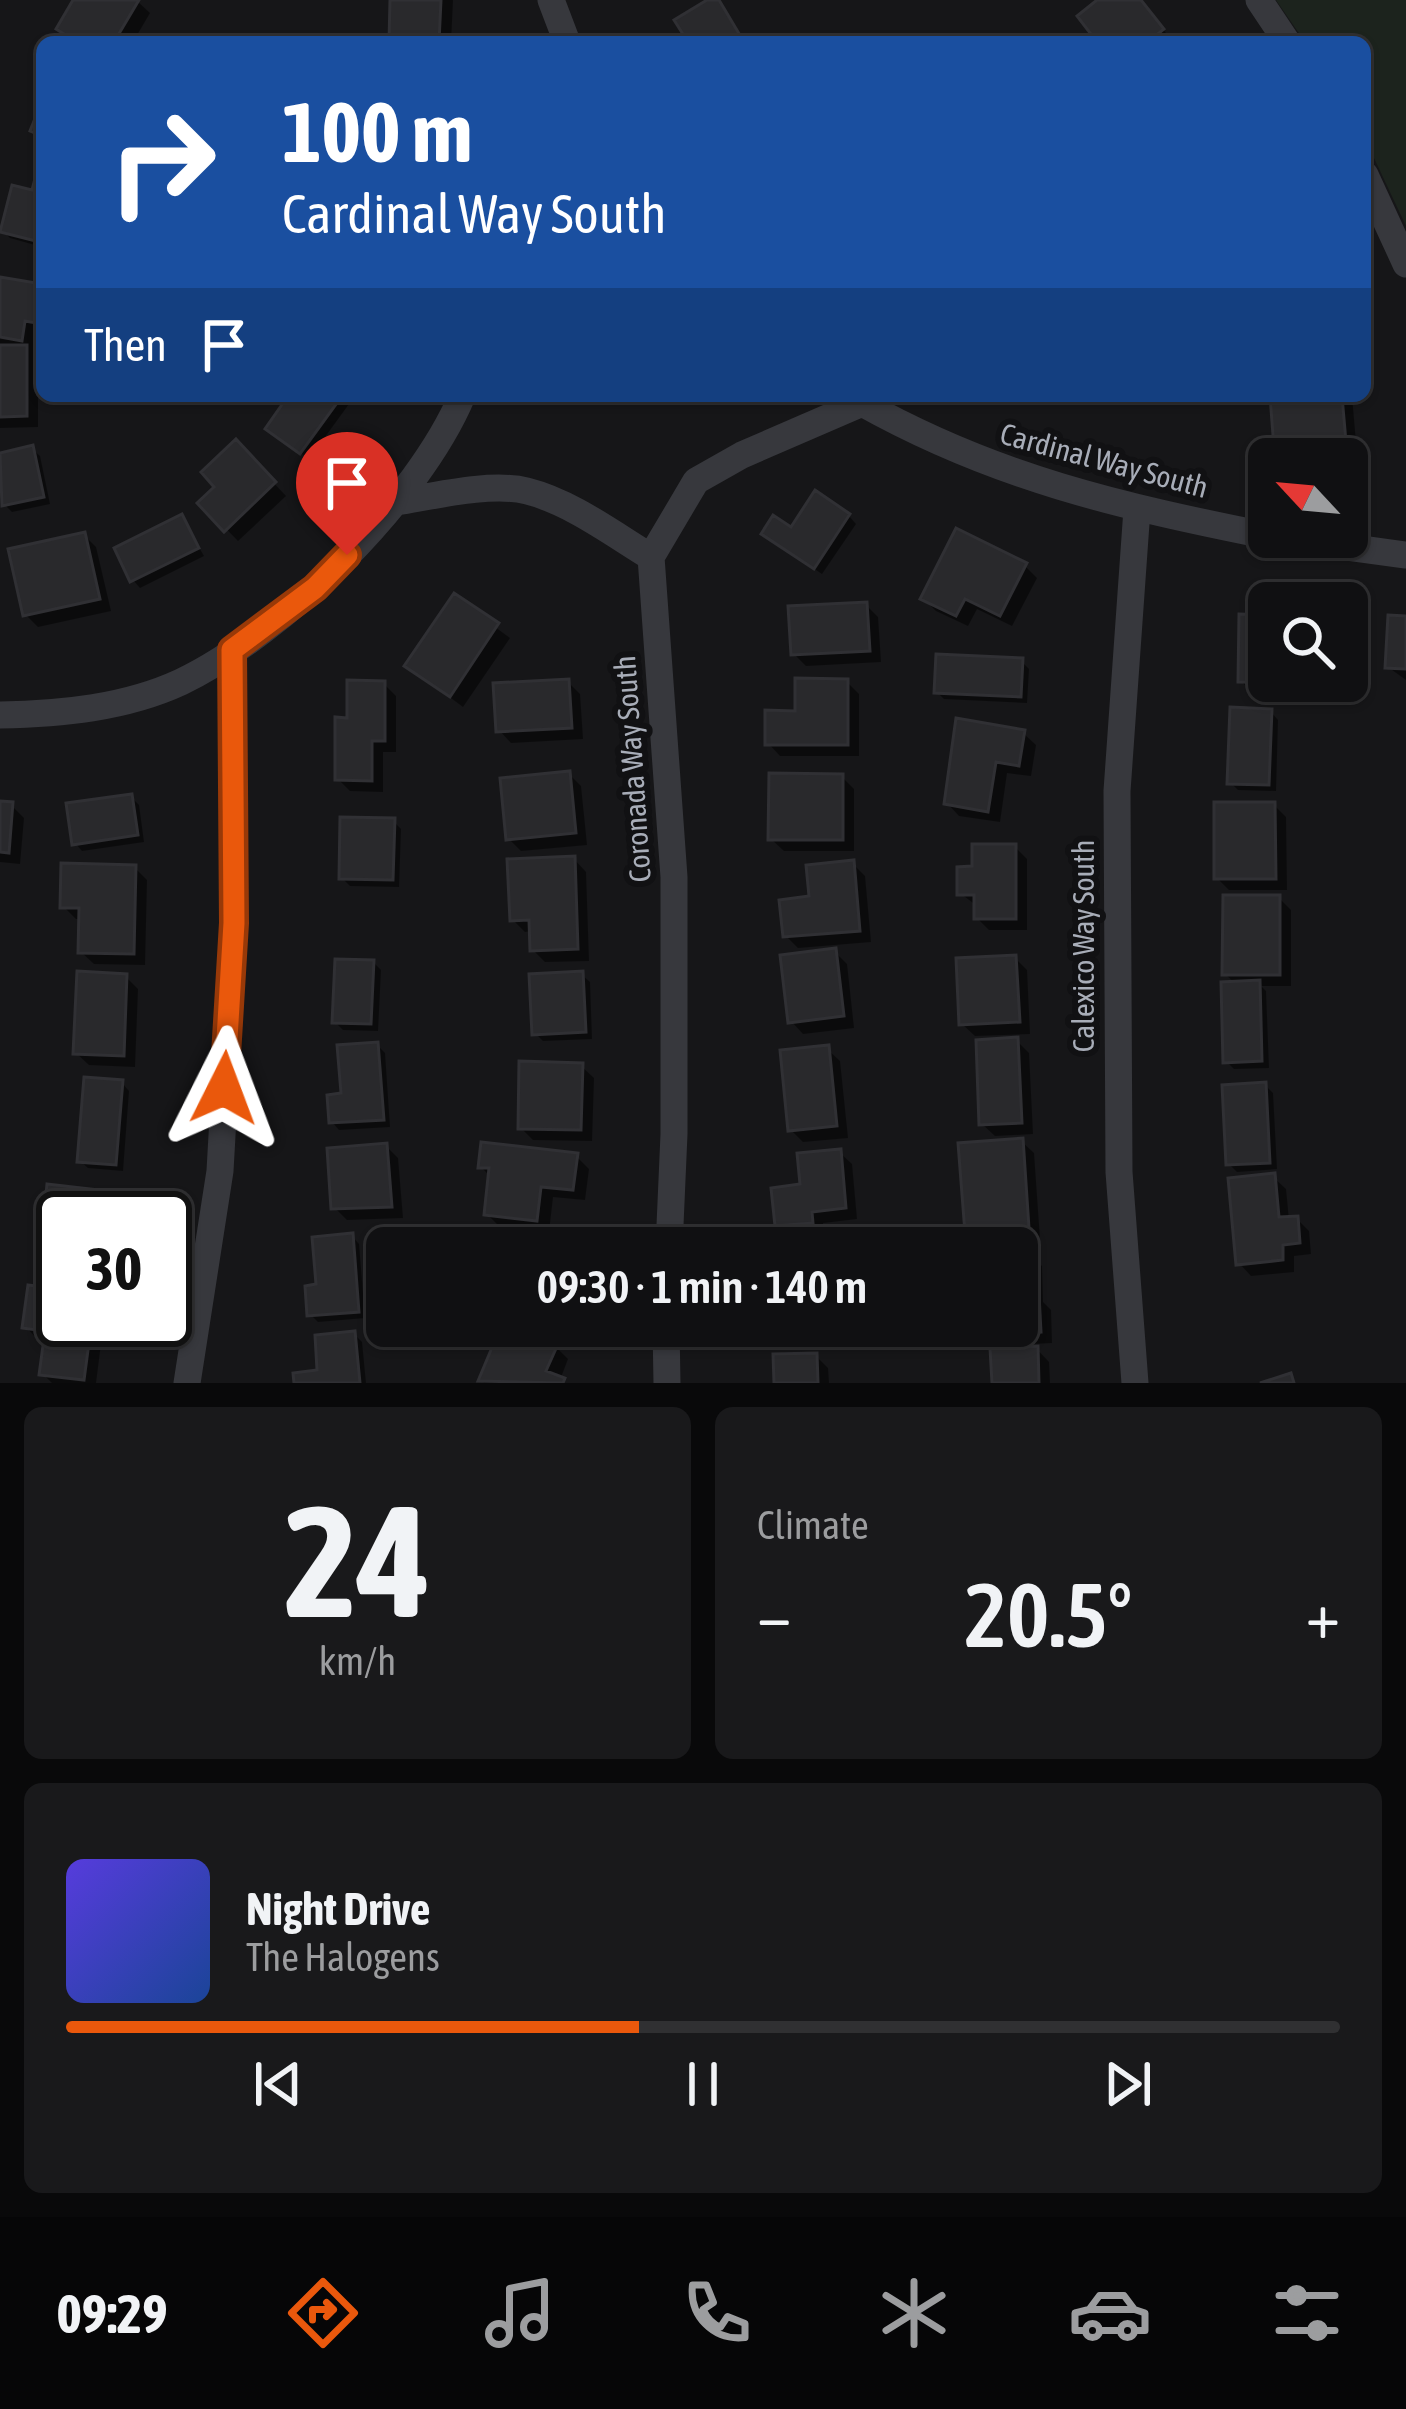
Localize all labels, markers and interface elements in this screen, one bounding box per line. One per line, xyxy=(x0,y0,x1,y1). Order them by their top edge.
icon: right xyxy=(84,84,240,240)
text: 100 m xyxy=(282,84,472,180)
text: Cardinal Way South xyxy=(282,183,667,244)
icon: arrive xyxy=(191,312,257,378)
text: Then xyxy=(84,319,167,371)
street label: Cardinal Way South xyxy=(997,416,1212,504)
pin xyxy=(296,432,398,555)
north arrow xyxy=(1248,438,1368,558)
map controls xyxy=(1248,438,1368,702)
icon: arrive xyxy=(314,450,380,516)
button: search xyxy=(1248,582,1368,702)
street label: Coronada Way South xyxy=(607,655,657,883)
street label: Calexico Way South xyxy=(1066,840,1100,1052)
position arrow xyxy=(161,1025,287,1151)
speed limit sign: 30 xyxy=(36,1191,192,1347)
text: 09:30 · 1 min · 140 m xyxy=(537,1261,867,1313)
text: 24 xyxy=(284,1471,431,1650)
text: Climate xyxy=(757,1503,869,1547)
text: 20.5° xyxy=(965,1563,1132,1666)
text: − xyxy=(757,1576,791,1652)
text: + xyxy=(1306,1576,1340,1652)
text: km/h xyxy=(319,1639,396,1683)
text: Night Drive xyxy=(246,1883,431,1935)
text: The Halogens xyxy=(246,1935,440,1979)
icon: previous xyxy=(245,2051,311,2117)
icon: pause xyxy=(670,2051,736,2117)
icon: next xyxy=(1095,2051,1161,2117)
icon: directions xyxy=(281,2271,365,2355)
icon: music xyxy=(478,2271,562,2355)
icon: phone xyxy=(675,2271,759,2355)
icon: climate xyxy=(872,2271,956,2355)
icon: car xyxy=(1068,2271,1152,2355)
icon: filters xyxy=(1265,2271,1349,2355)
text: 09:29 xyxy=(56,2283,168,2344)

